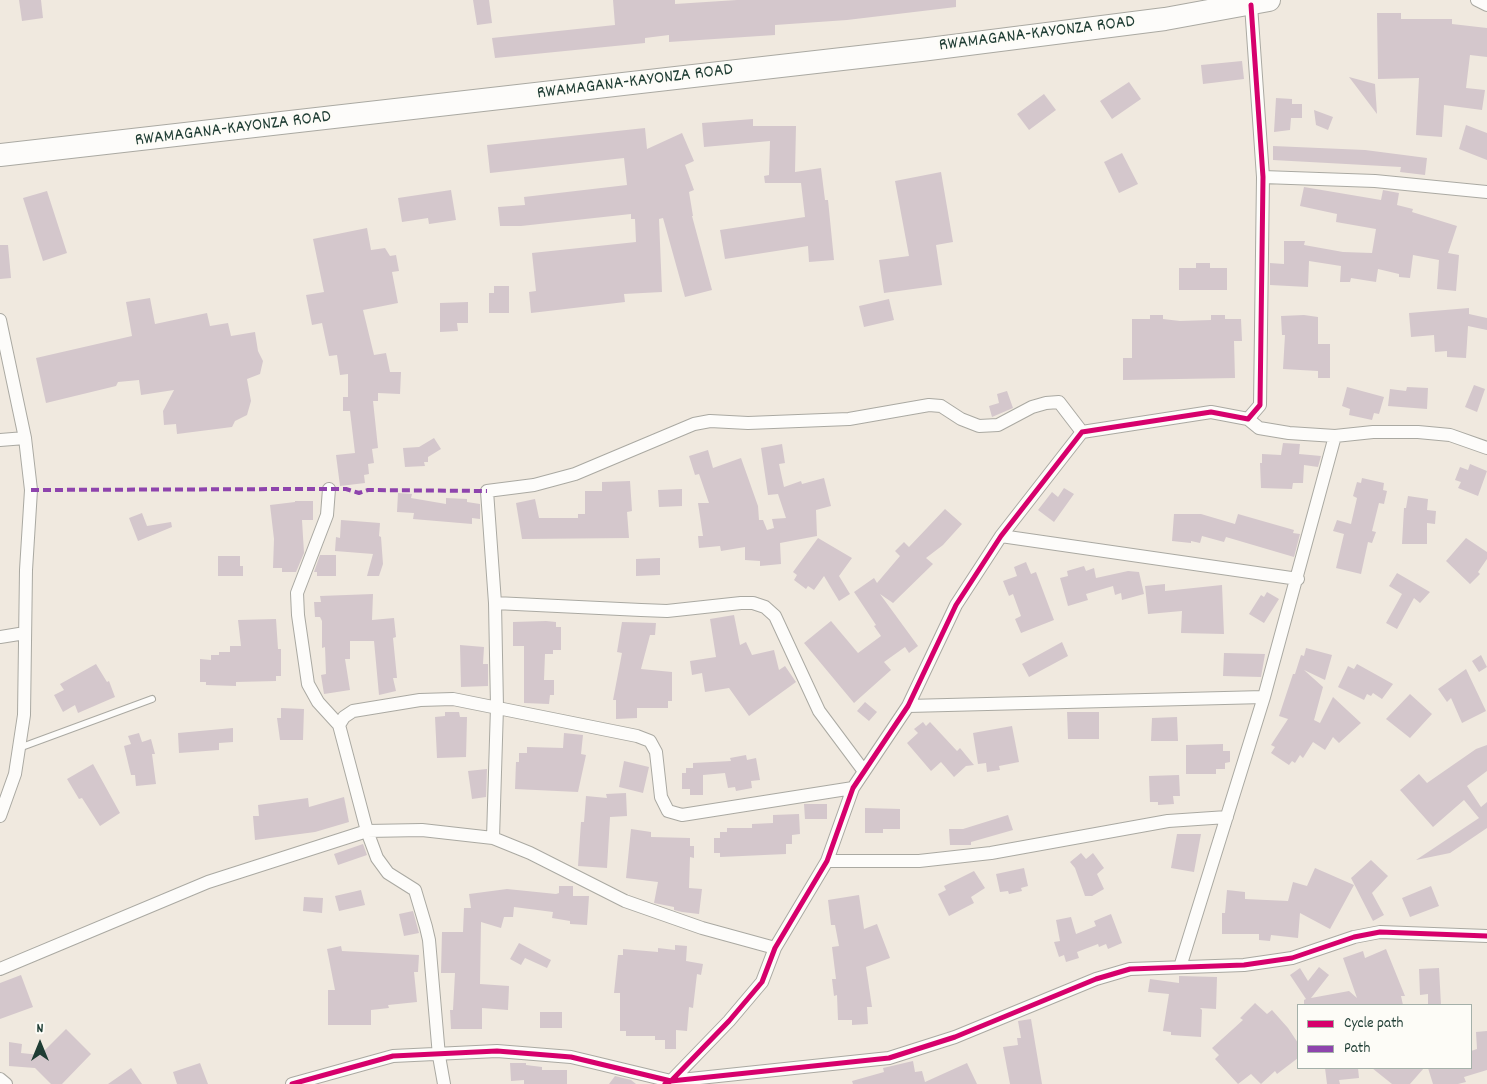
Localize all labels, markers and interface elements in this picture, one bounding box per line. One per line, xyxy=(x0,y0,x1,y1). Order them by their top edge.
street label: RWAMAGANA-KAYONZA ROAD xyxy=(938,12,1136,58)
street label: RWAMAGANA-KAYONZA ROAD xyxy=(536,60,734,106)
street label: RWAMAGANA-KAYONZA ROAD xyxy=(134,107,332,153)
legend xyxy=(1297,1004,1472,1069)
text: Cycle path xyxy=(1344,1013,1403,1035)
north arrow xyxy=(15,1019,65,1069)
text: N xyxy=(37,1019,43,1039)
text: Path xyxy=(1344,1038,1370,1060)

